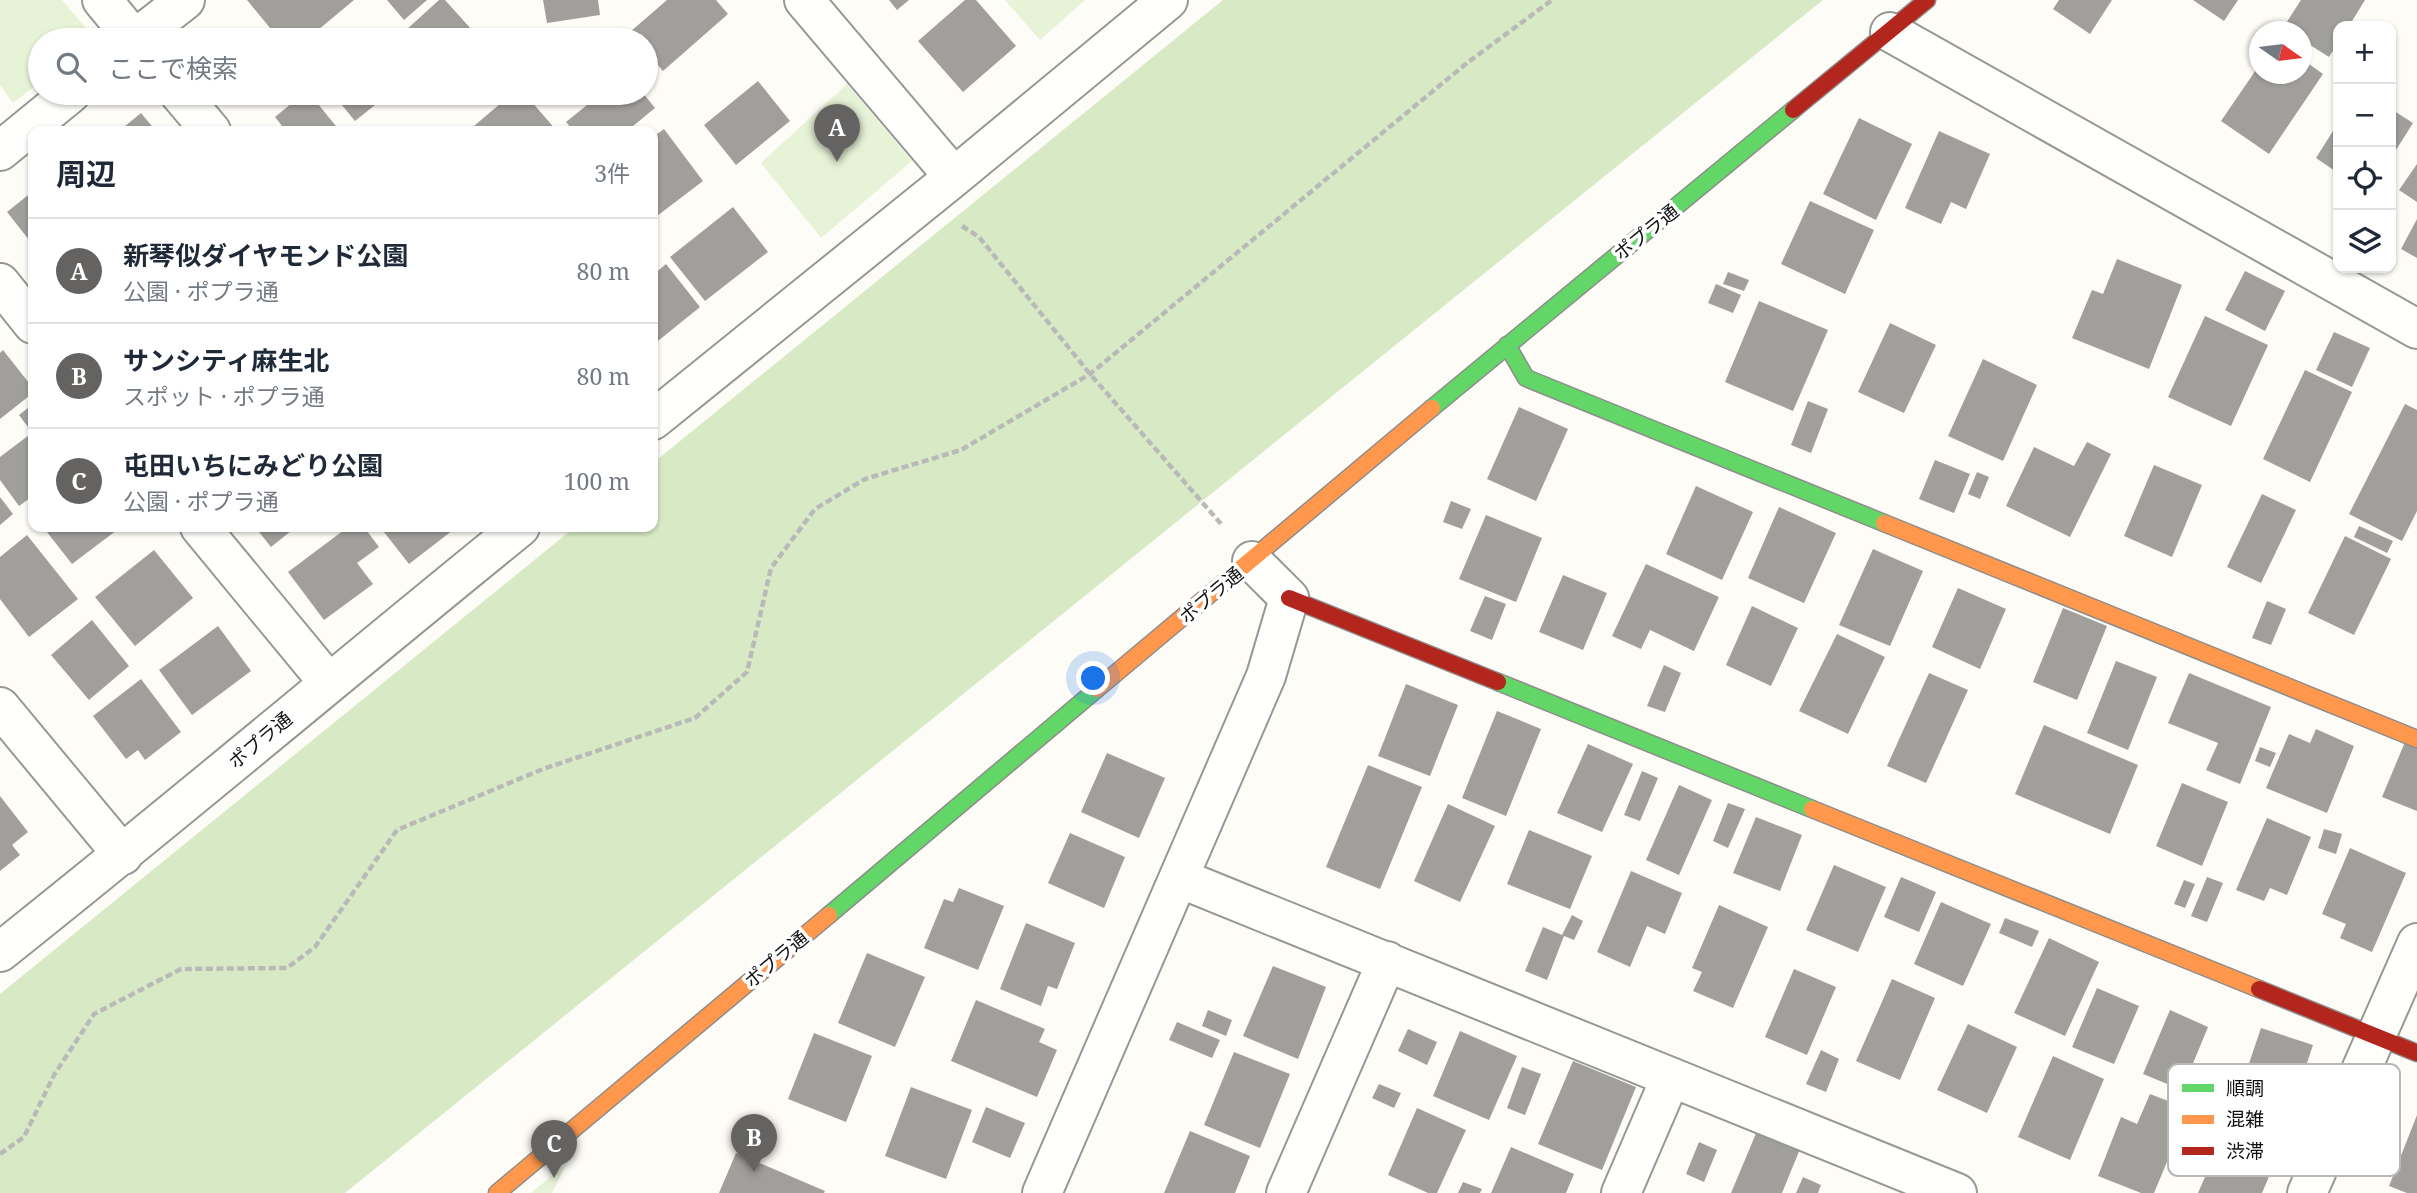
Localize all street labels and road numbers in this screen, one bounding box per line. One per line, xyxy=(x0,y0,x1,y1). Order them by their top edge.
street label: ポプラ通 xyxy=(1608,198,1684,266)
street label: ポプラ通 xyxy=(1174,561,1248,629)
street label: ポプラ通 xyxy=(223,706,297,774)
street label: ポプラ通 xyxy=(739,925,813,993)

